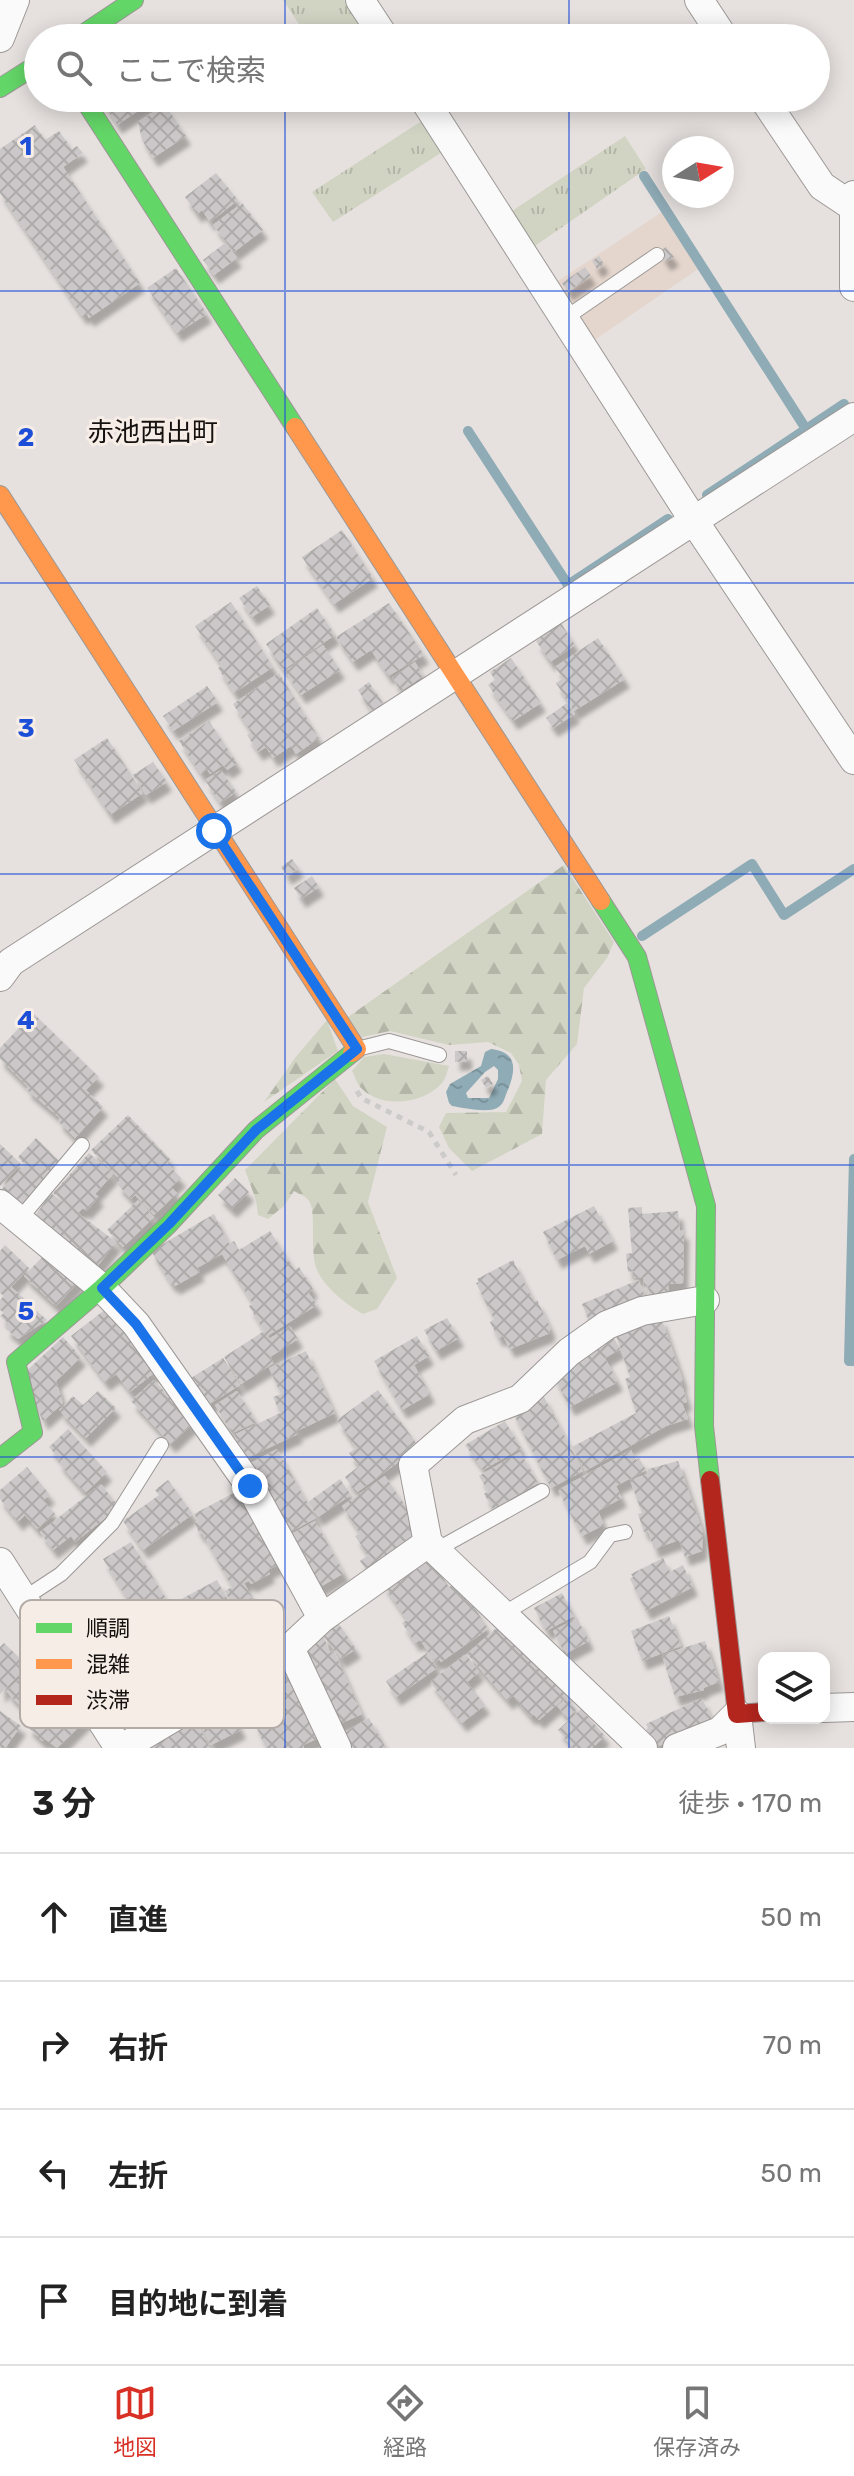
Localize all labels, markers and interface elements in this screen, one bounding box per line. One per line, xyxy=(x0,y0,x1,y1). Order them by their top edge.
search box xyxy=(24,24,830,112)
icon: search xyxy=(52,46,96,90)
text: ここで検索 xyxy=(116,53,266,89)
text: 1 xyxy=(20,131,32,162)
north arrow xyxy=(662,136,734,208)
district label: 赤池西出町 xyxy=(88,417,218,448)
text: 2 xyxy=(18,422,34,453)
text: 3 xyxy=(17,713,35,744)
route start xyxy=(196,813,232,849)
text: 4 xyxy=(17,1005,35,1036)
text: 5 xyxy=(18,1296,34,1327)
route end xyxy=(232,1468,268,1504)
legend xyxy=(20,1600,284,1728)
text: 順調 xyxy=(86,1615,130,1642)
text: 混雑 xyxy=(86,1651,130,1678)
map controls xyxy=(758,1652,830,1724)
button: layers xyxy=(758,1652,830,1724)
text: 渋滞 xyxy=(86,1687,130,1714)
text: 3 分 xyxy=(32,1783,96,1824)
text: 徒歩 · 170 m xyxy=(678,1788,822,1819)
icon: ahead xyxy=(32,1895,76,1939)
text: 直進 xyxy=(108,1902,168,1938)
text: 50 m xyxy=(761,1902,822,1933)
icon: right xyxy=(32,2023,76,2067)
text: 右折 xyxy=(108,2030,168,2066)
text: 70 m xyxy=(763,2030,822,2061)
icon: left xyxy=(32,2151,76,2195)
text: 左折 xyxy=(108,2158,168,2194)
text: 50 m xyxy=(761,2158,822,2189)
icon: arrive xyxy=(32,2279,76,2323)
text: 目的地に到着 xyxy=(108,2286,288,2322)
tab: 地図 xyxy=(113,2381,157,2461)
tab: 経路 xyxy=(383,2381,427,2461)
tab: 保存済み xyxy=(653,2381,741,2461)

